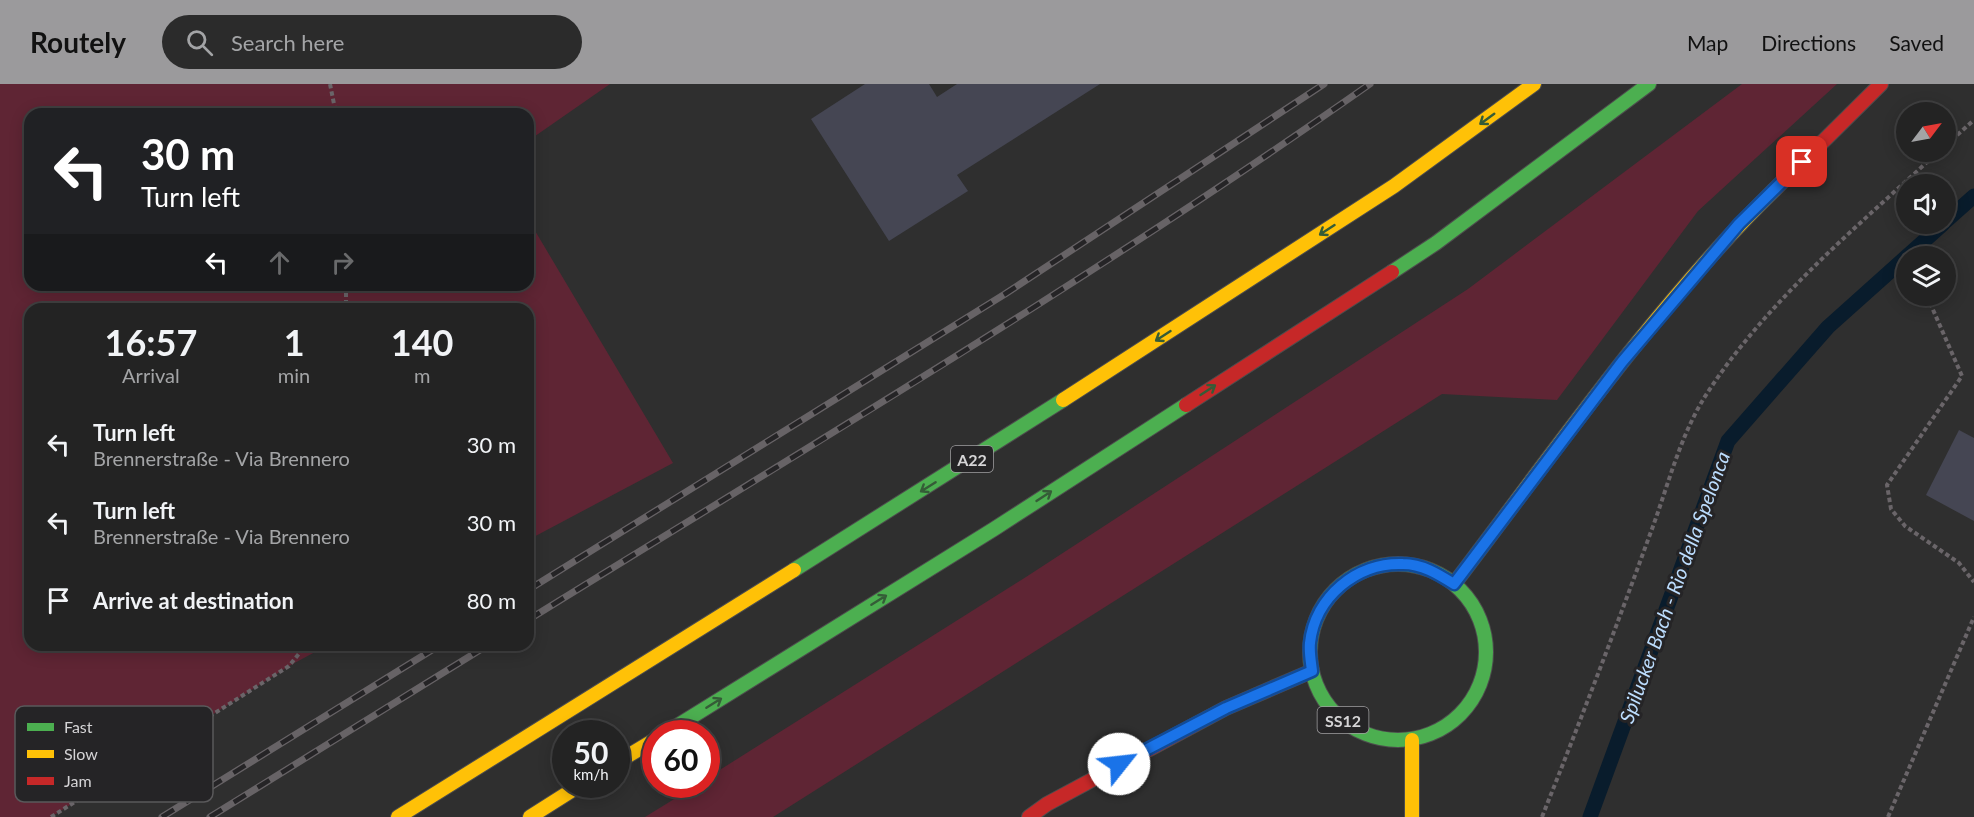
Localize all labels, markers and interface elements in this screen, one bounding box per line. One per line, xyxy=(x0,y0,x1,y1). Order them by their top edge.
search box xyxy=(162,15,582,69)
text: Routely xyxy=(30,25,126,59)
icon: search xyxy=(183,26,216,59)
text: Search here xyxy=(231,29,344,56)
text: Map xyxy=(1687,30,1728,55)
text: Directions xyxy=(1761,30,1856,55)
text: Saved xyxy=(1889,30,1944,55)
north arrow xyxy=(1896,102,1956,162)
map controls xyxy=(1896,102,1956,306)
one-way arrow xyxy=(1479,112,1495,125)
text: 30 m xyxy=(141,129,235,179)
icon: left xyxy=(42,132,120,210)
pin xyxy=(1776,136,1827,187)
icon: arrive xyxy=(1785,145,1818,178)
button: sound xyxy=(1896,174,1956,234)
text: Turn left xyxy=(141,180,240,213)
one-way arrow xyxy=(1319,224,1335,236)
icon: left xyxy=(200,246,233,279)
icon: ahead xyxy=(263,246,296,279)
icon: right xyxy=(326,246,359,279)
button: layers xyxy=(1896,246,1956,306)
text: 16:57 xyxy=(105,320,197,364)
text: 1 xyxy=(284,320,305,364)
text: 140 xyxy=(391,320,453,364)
one-way arrow xyxy=(1155,330,1172,342)
text: Arrival xyxy=(122,363,180,387)
text: min xyxy=(278,363,310,387)
text: m xyxy=(414,363,430,387)
one-way arrow xyxy=(1199,384,1216,396)
text: Turn left xyxy=(93,419,175,446)
icon: left xyxy=(42,428,75,461)
text: 30 m xyxy=(467,431,516,458)
text: Brennerstraße - Via Brennero xyxy=(93,446,350,470)
road number: A22 xyxy=(951,446,993,472)
water label: Spilucker Bach - Rio della Spelonca xyxy=(1614,448,1734,726)
one-way arrow xyxy=(920,481,937,493)
one-way arrow xyxy=(1036,489,1053,502)
text: Turn left xyxy=(93,497,175,524)
icon: left xyxy=(42,506,75,539)
text: 30 m xyxy=(467,509,516,536)
text: Brennerstraße - Via Brennero xyxy=(93,524,350,548)
icon: arrive xyxy=(42,584,75,617)
text: Arrive at destination xyxy=(93,587,294,614)
text: 80 m xyxy=(467,587,516,614)
one-way arrow xyxy=(871,593,888,606)
one-way arrow xyxy=(705,696,722,708)
legend xyxy=(15,706,213,802)
road number: SS12 xyxy=(1318,707,1368,733)
text: Fast xyxy=(64,717,93,736)
speed limit sign: 60 xyxy=(642,720,720,798)
position arrow xyxy=(1087,732,1151,796)
text: 50 xyxy=(574,734,608,770)
text: Slow xyxy=(64,744,98,763)
text: km/h xyxy=(573,765,609,783)
text: Jam xyxy=(64,771,92,790)

